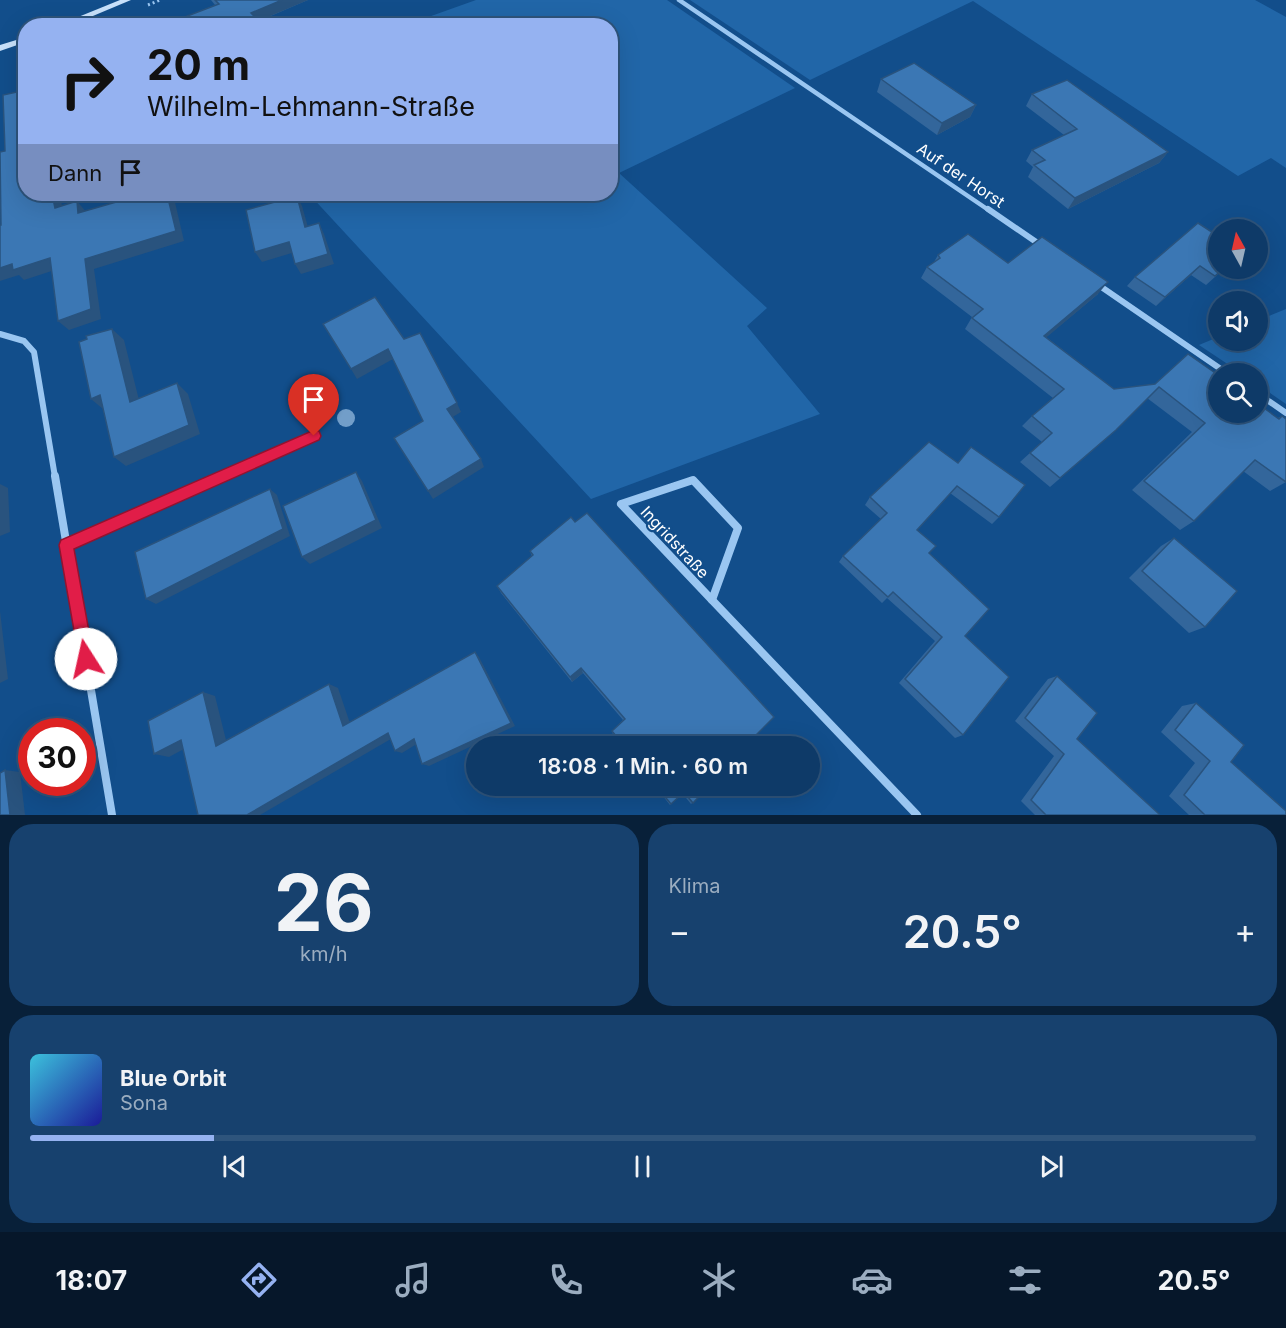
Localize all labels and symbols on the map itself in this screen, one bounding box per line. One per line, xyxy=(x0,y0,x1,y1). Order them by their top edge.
street label: Auf der Horst xyxy=(913,138,1009,212)
north arrow xyxy=(1208,219,1268,279)
pin xyxy=(288,374,339,436)
street label: Ingridstraße xyxy=(637,502,713,582)
position arrow xyxy=(54,627,118,691)
speed limit sign: 30 xyxy=(18,718,96,796)

